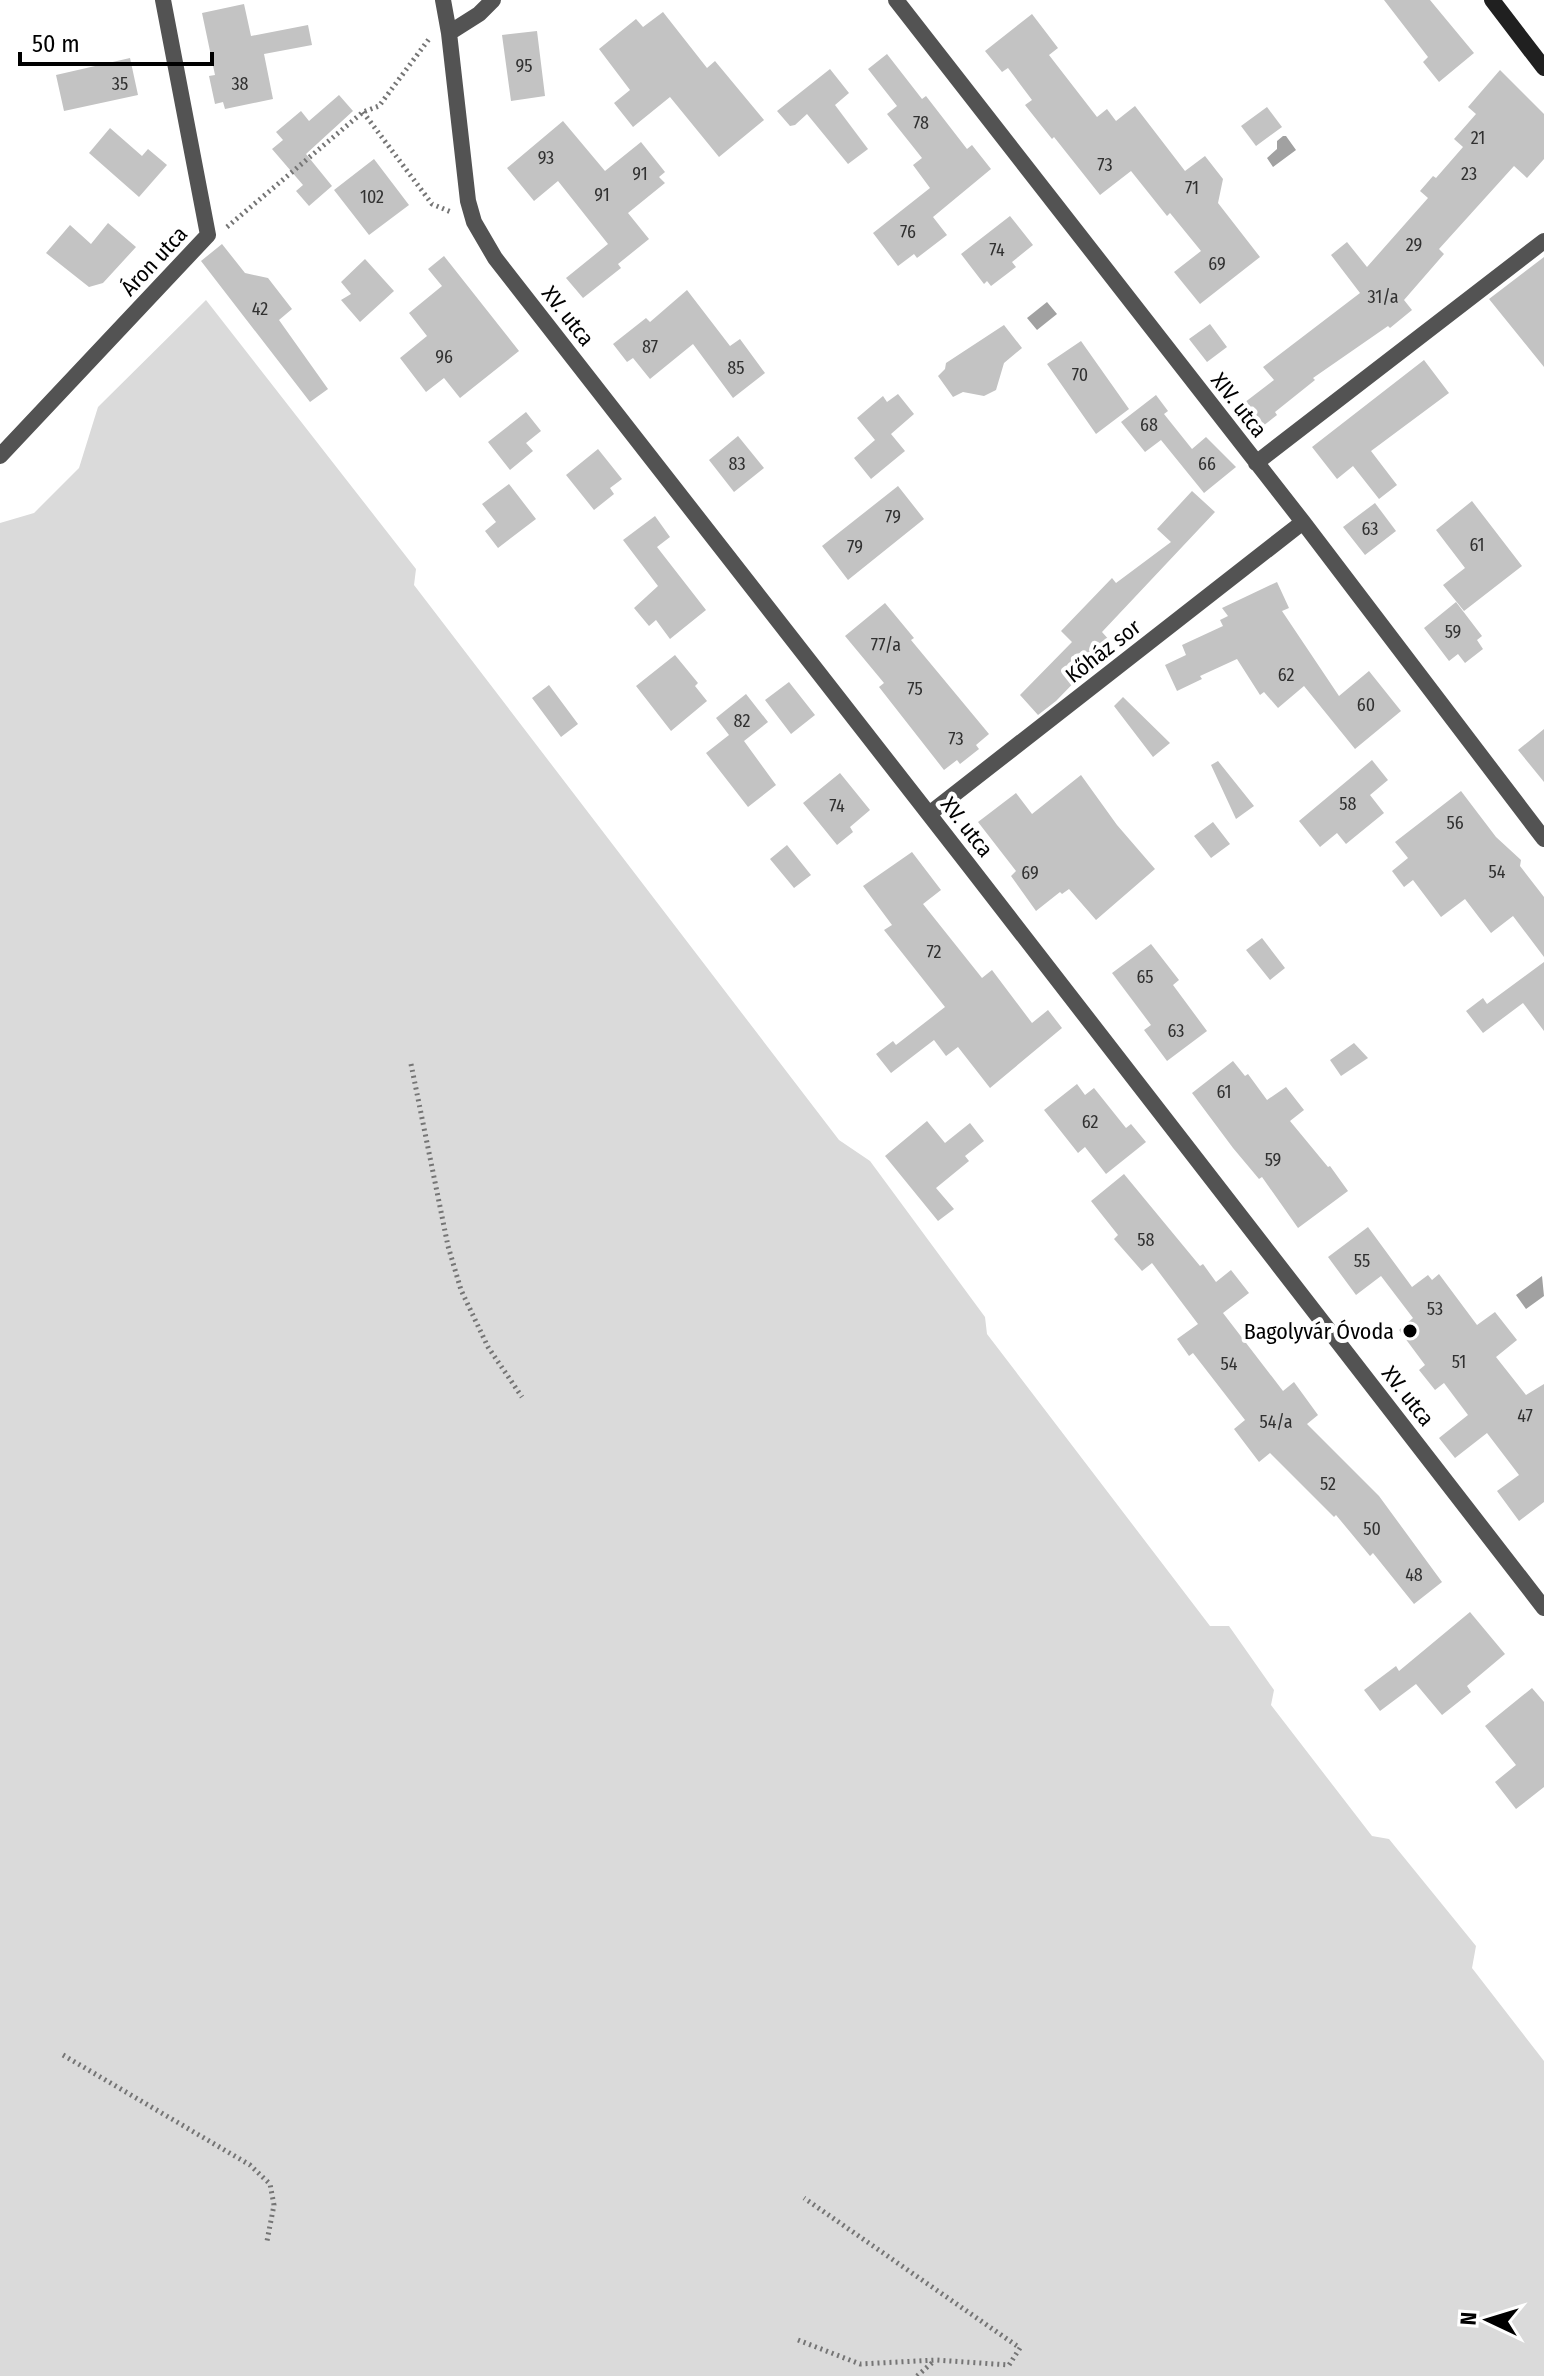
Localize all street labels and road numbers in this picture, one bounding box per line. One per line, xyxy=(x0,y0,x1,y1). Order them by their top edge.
street label: Áron utca xyxy=(115,221,193,301)
street label: XV. utca xyxy=(536,280,600,352)
street label: XIV. utca xyxy=(1205,367,1273,443)
street label: Kőház sor xyxy=(1060,613,1146,689)
street label: XV. utca xyxy=(935,791,999,863)
street label: XV. utca xyxy=(1376,1360,1440,1432)

